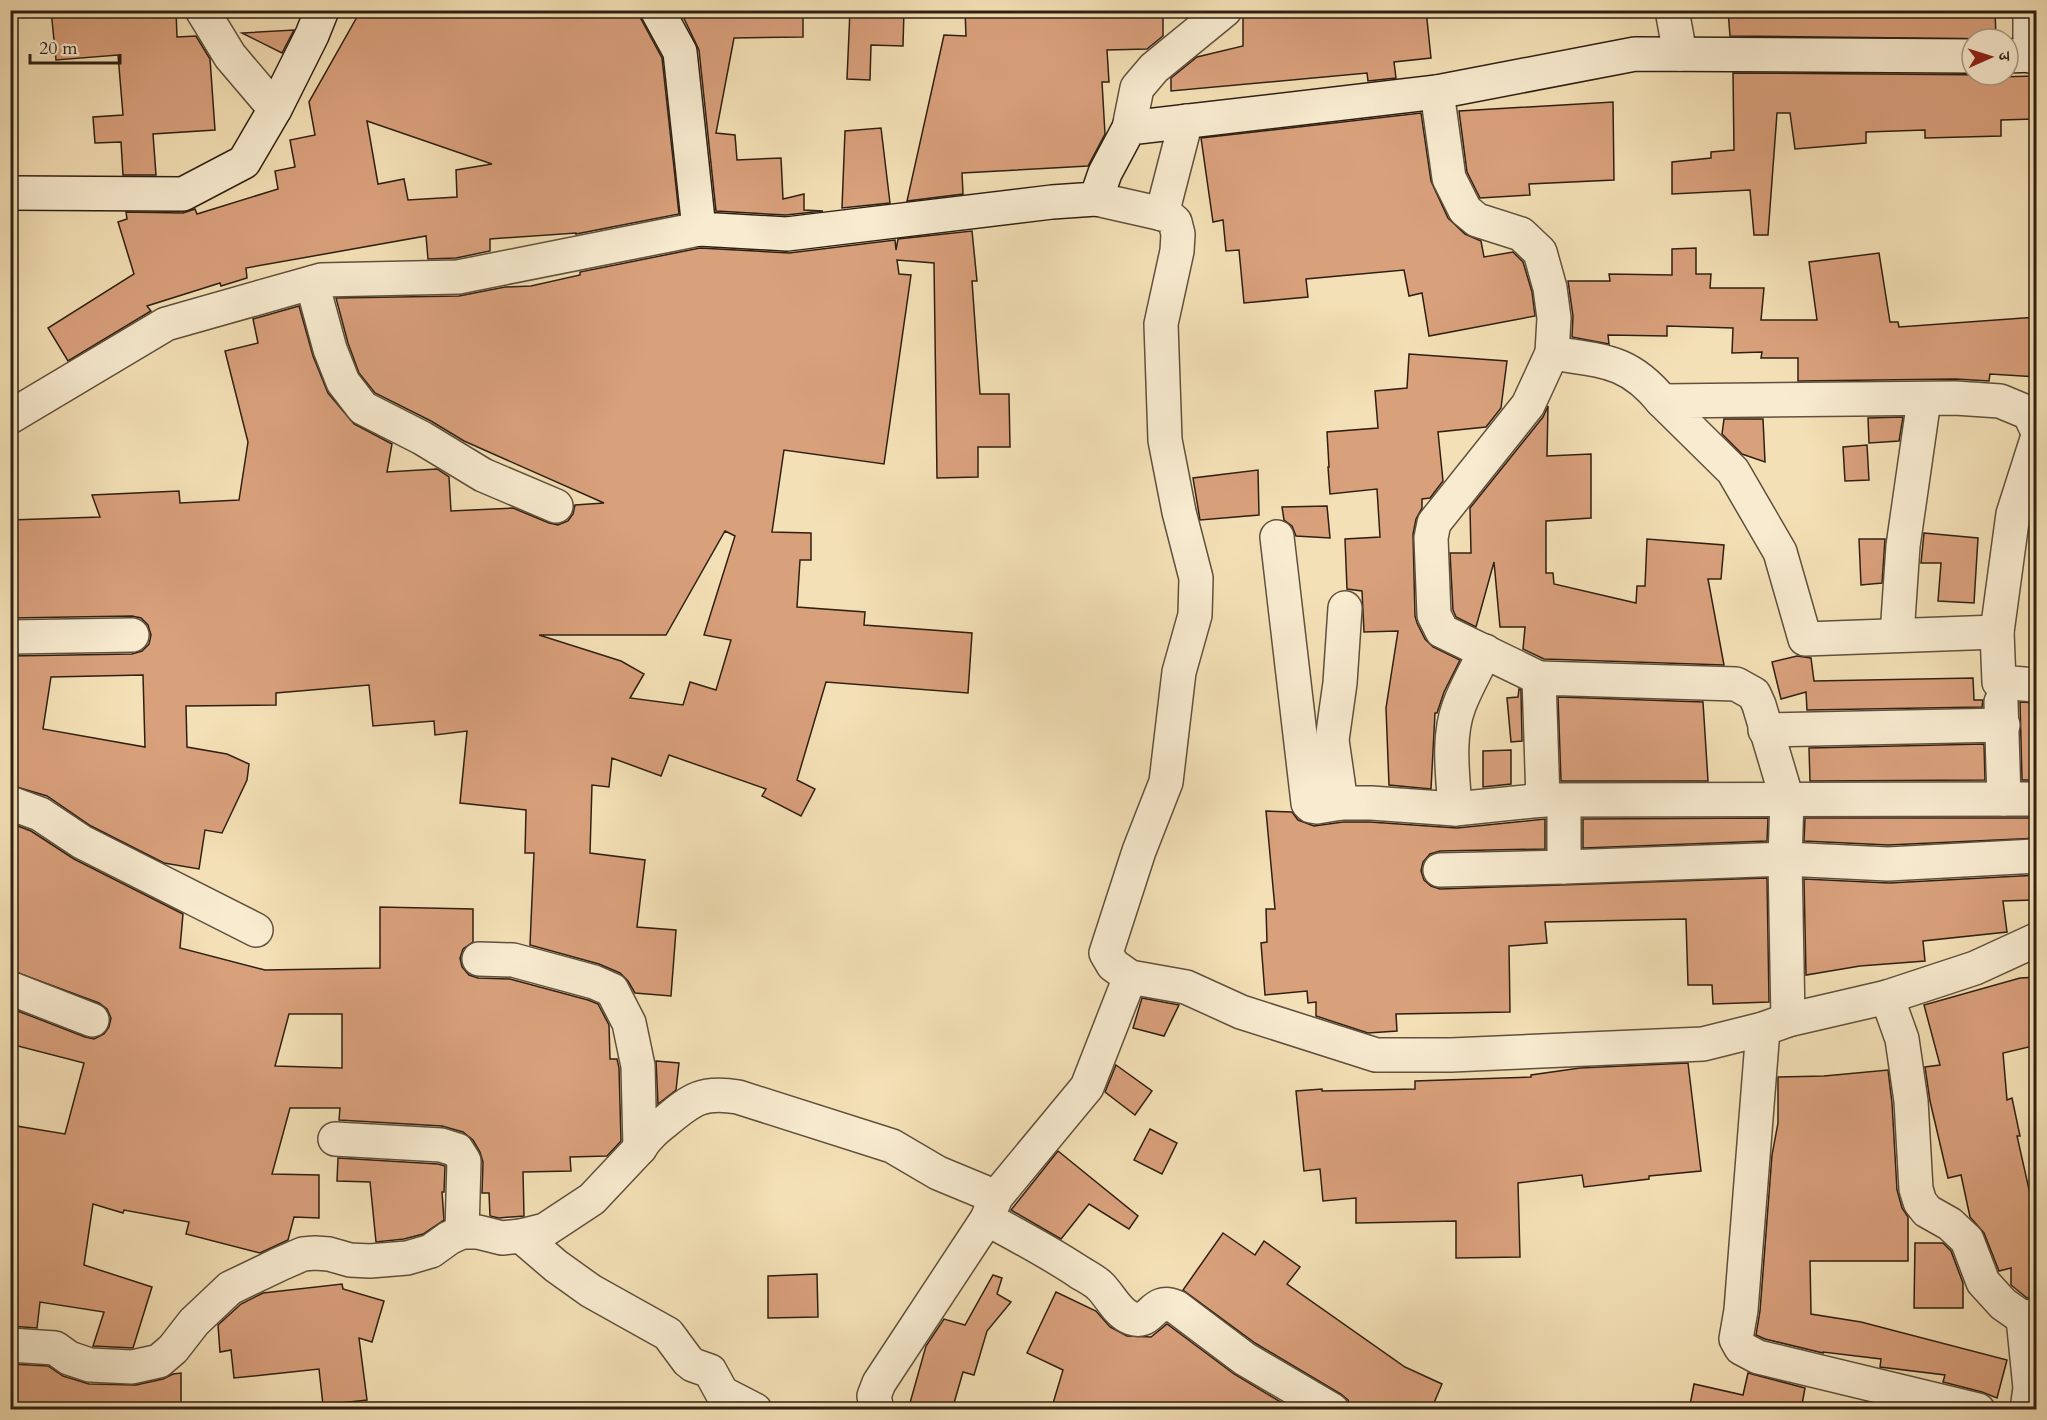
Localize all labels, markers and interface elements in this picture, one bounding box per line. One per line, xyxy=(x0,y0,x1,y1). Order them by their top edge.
scale bar xyxy=(30,27,120,65)
north arrow xyxy=(1960,27,2020,87)
text: 20 m xyxy=(39,36,78,61)
text: उ xyxy=(1993,51,2015,63)

